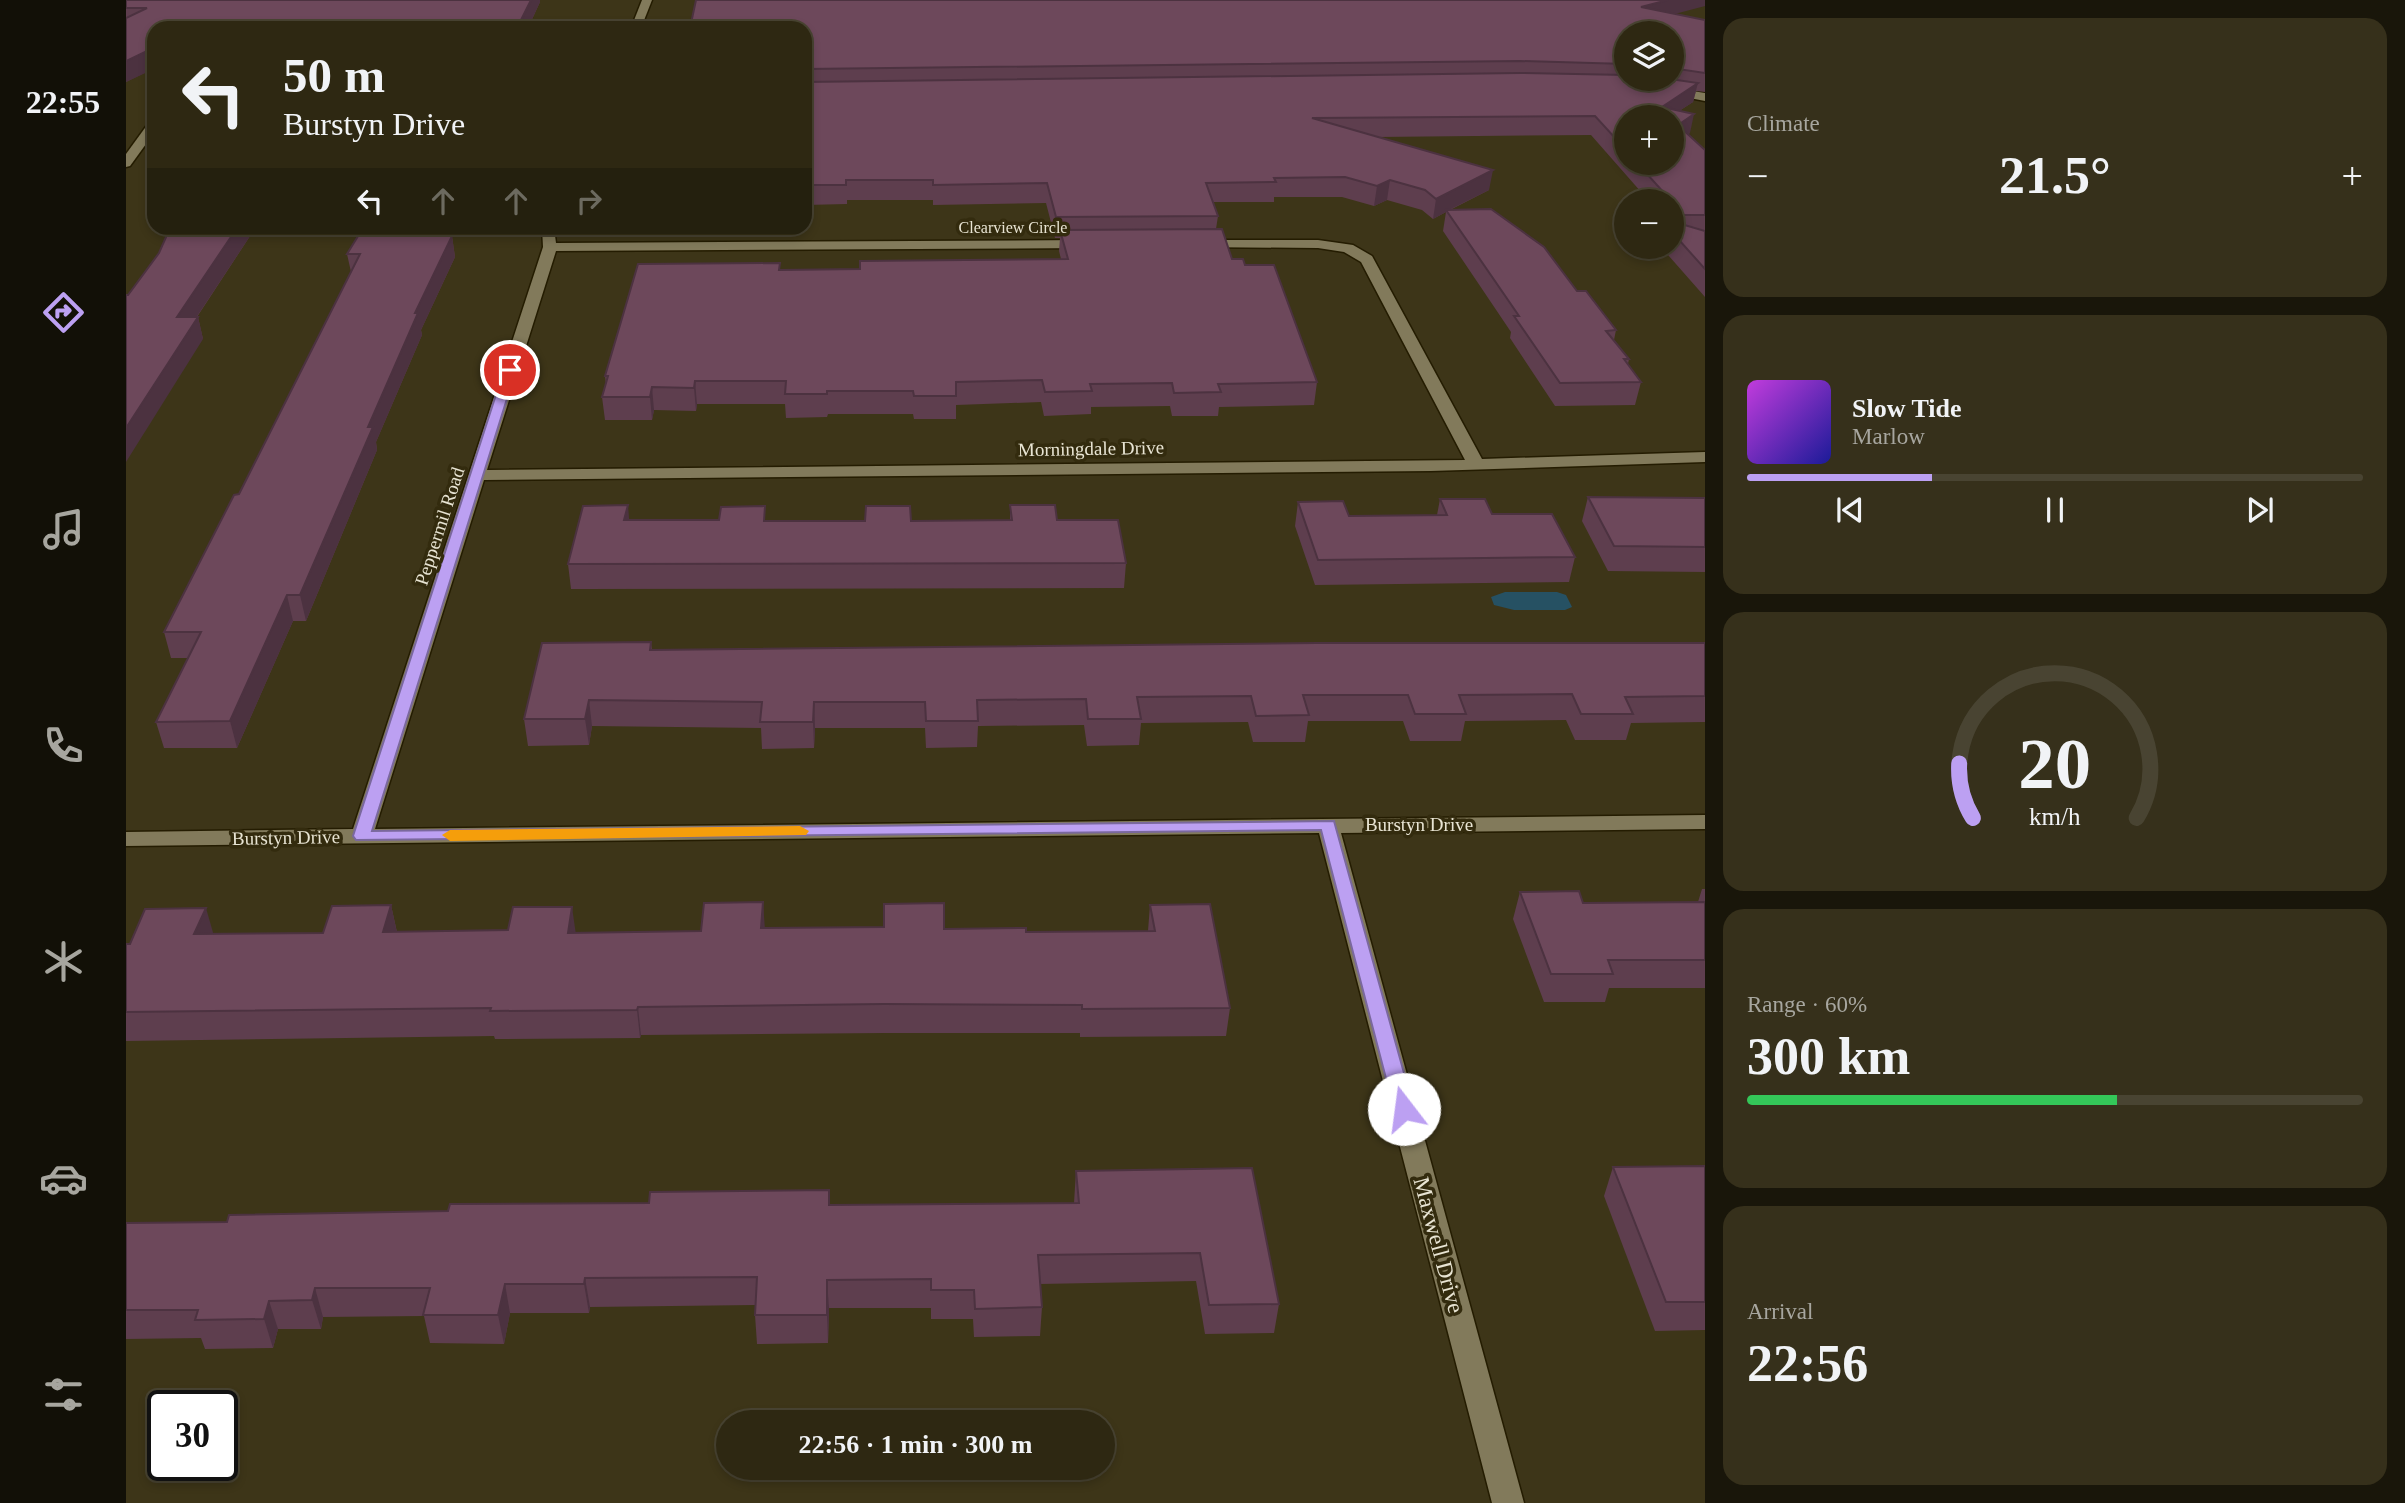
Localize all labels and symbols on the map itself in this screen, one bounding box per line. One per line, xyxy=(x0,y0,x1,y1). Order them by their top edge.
street label: Clearview Circle xyxy=(959,219,1067,236)
pin xyxy=(480,340,540,400)
street label: Morningdale Drive xyxy=(1018,437,1164,460)
street label: Peppermil Road xyxy=(410,464,469,588)
street label: Burstyn Drive xyxy=(1365,814,1473,835)
street label: Burstyn Drive xyxy=(232,826,340,849)
position arrow xyxy=(1367,1072,1441,1146)
street label: Maxwell Drive xyxy=(1408,1174,1469,1316)
speed limit sign: 30 xyxy=(147,1390,238,1481)

